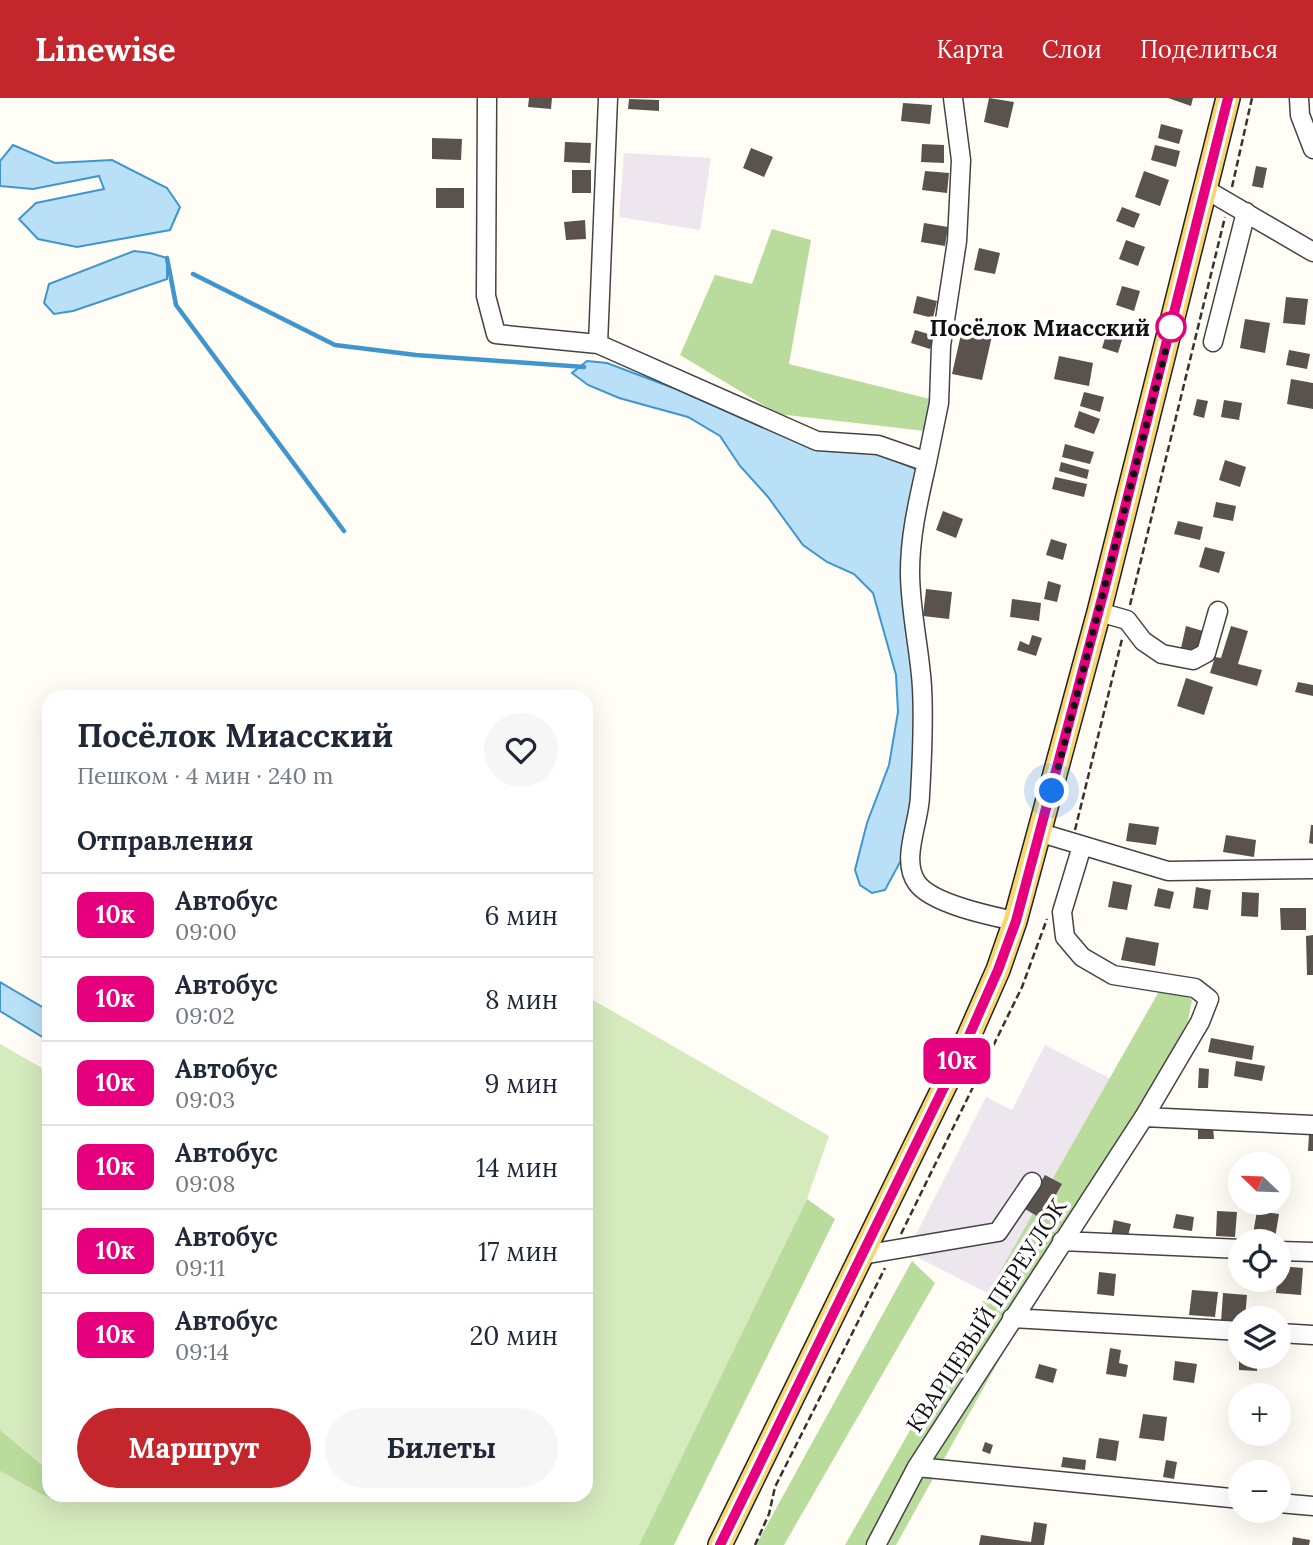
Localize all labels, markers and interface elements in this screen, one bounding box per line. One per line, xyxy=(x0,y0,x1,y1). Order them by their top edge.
text: Linewise xyxy=(35,28,176,70)
text: Карта xyxy=(936,34,1004,65)
text: Слои xyxy=(1042,34,1102,65)
text: Поделиться xyxy=(1140,34,1278,65)
marker: Посёлок Миасский xyxy=(1156,312,1186,342)
place label: Посёлок Миасский xyxy=(930,313,1150,342)
button: heart xyxy=(484,713,558,787)
text: Посёлок Миасский xyxy=(77,714,393,756)
text: Пешком · 4 мин · 240 m xyxy=(77,761,333,790)
your location xyxy=(1034,773,1069,808)
text: Отправления xyxy=(77,824,253,857)
text: Автобус xyxy=(175,884,278,917)
text: 10к xyxy=(96,899,135,930)
text: 6 мин xyxy=(484,899,558,932)
text: 09:00 xyxy=(175,917,237,946)
text: Автобус xyxy=(175,968,278,1001)
text: 10к xyxy=(96,983,135,1014)
text: 8 мин xyxy=(485,983,558,1016)
text: 09:02 xyxy=(175,1001,235,1030)
line badge: 10к xyxy=(917,1038,997,1084)
text: 10к xyxy=(937,1045,977,1076)
text: Автобус xyxy=(175,1052,278,1085)
text: 10к xyxy=(96,1067,135,1098)
text: 9 мин xyxy=(484,1067,558,1100)
text: 09:03 xyxy=(175,1085,235,1114)
text: Автобус xyxy=(175,1136,278,1169)
text: 10к xyxy=(96,1151,135,1182)
text: 14 мин xyxy=(476,1151,558,1184)
north arrow xyxy=(1228,1152,1292,1214)
map controls xyxy=(1228,1152,1291,1523)
text: 09:08 xyxy=(175,1169,236,1198)
street label: КВАРЦЕВЫЙ ПЕРЕУЛОК xyxy=(900,1192,1073,1437)
text: Автобус xyxy=(175,1220,278,1253)
button: locate xyxy=(1228,1229,1291,1292)
text: 10к xyxy=(96,1235,135,1266)
text: 17 мин xyxy=(478,1235,558,1268)
text: 09:11 xyxy=(175,1253,225,1282)
text: Автобус xyxy=(175,1304,278,1337)
button: layers xyxy=(1228,1306,1291,1369)
text: 10к xyxy=(96,1319,135,1350)
text: 20 мин xyxy=(469,1319,558,1352)
text: 09:14 xyxy=(175,1337,229,1366)
button: + xyxy=(1228,1383,1291,1446)
button: Маршрут xyxy=(77,1408,311,1488)
button: Билеты xyxy=(325,1408,558,1488)
button: − xyxy=(1228,1460,1291,1523)

